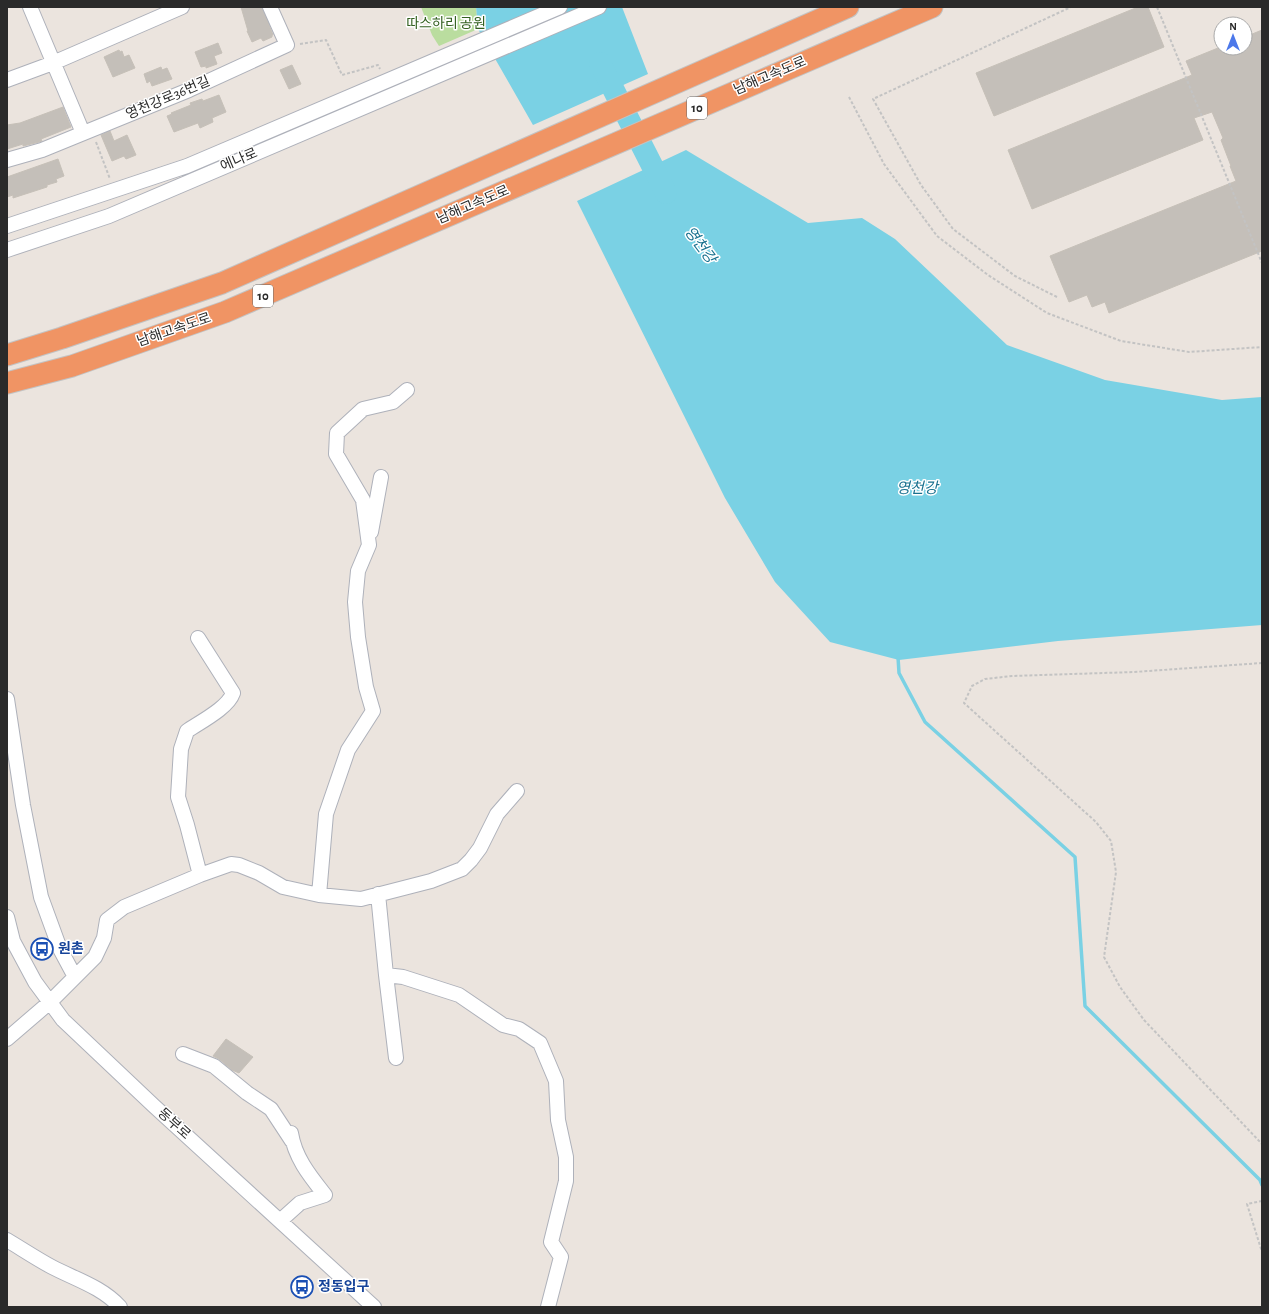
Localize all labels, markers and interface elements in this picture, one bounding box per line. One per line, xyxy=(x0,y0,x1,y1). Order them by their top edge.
park label: 따스하리 공원 xyxy=(406,16,486,31)
north arrow xyxy=(1213,16,1253,56)
text: N xyxy=(1229,21,1237,32)
street label: 남해고속도로 xyxy=(731,53,808,98)
street label: 영천강로36번길 xyxy=(123,72,212,122)
road number: 10 xyxy=(687,97,707,119)
street label: 에나로 xyxy=(218,145,260,174)
street label: 남해고속도로 xyxy=(434,182,511,227)
water label: 영천강 xyxy=(682,223,721,268)
road number: 10 xyxy=(253,285,273,307)
street label: 남해고속도로 xyxy=(135,310,213,349)
water label: 영천강 xyxy=(896,480,940,496)
bus stop icon: 원촌 xyxy=(29,936,55,962)
place label: 원촌 xyxy=(58,941,84,956)
street label: 동부로 xyxy=(155,1106,193,1142)
bus stop icon: 정동입구 xyxy=(289,1274,315,1300)
place label: 정동입구 xyxy=(318,1279,370,1294)

